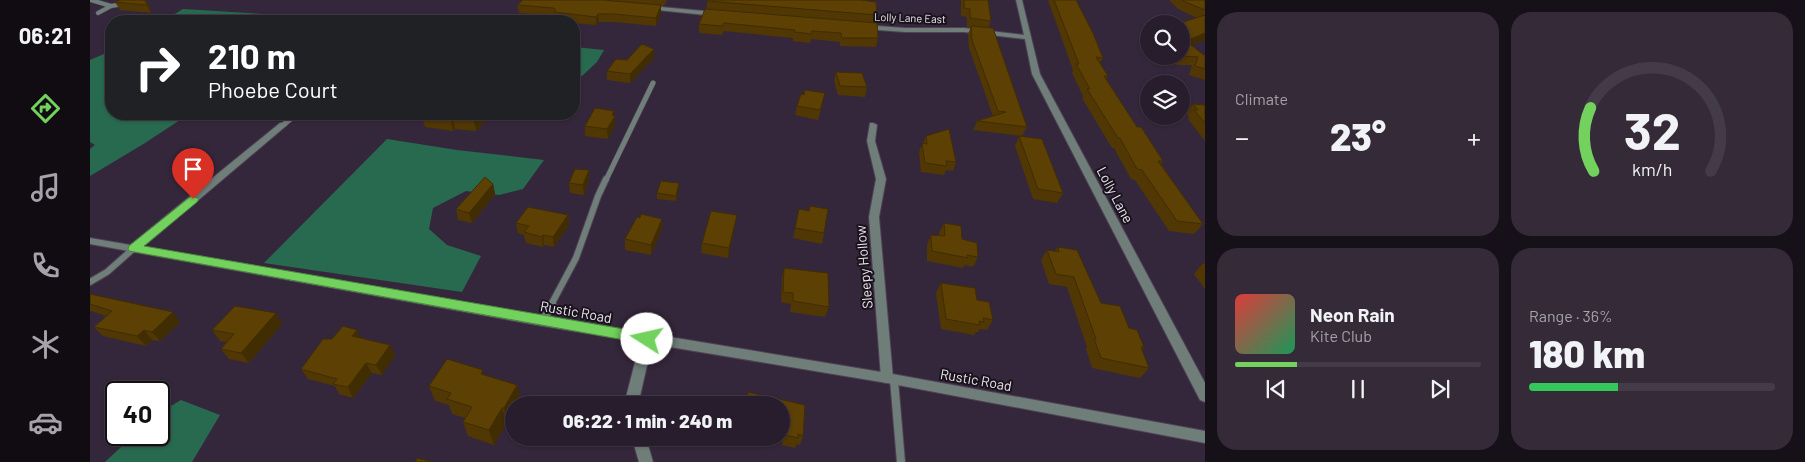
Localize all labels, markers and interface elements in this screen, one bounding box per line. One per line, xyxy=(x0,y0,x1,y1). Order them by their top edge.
street label: Lolly Lane East xyxy=(874,10,946,25)
map controls xyxy=(1140,15,1190,125)
button: search xyxy=(1140,15,1190,65)
text: 06:21 xyxy=(19,22,71,48)
text: 210 m xyxy=(208,34,296,76)
icon: right xyxy=(125,35,190,100)
button: layers xyxy=(1140,75,1190,125)
text: Phoebe Court xyxy=(208,76,338,102)
text: Climate xyxy=(1235,89,1288,108)
icon: directions xyxy=(28,91,63,126)
text: 32 xyxy=(1623,98,1681,160)
text: 23° xyxy=(1330,113,1386,159)
text: − xyxy=(1235,120,1249,154)
text: + xyxy=(1467,120,1481,154)
pin xyxy=(172,148,214,199)
icon: arrive xyxy=(179,155,207,183)
text: km/h xyxy=(1632,158,1672,180)
street label: Lolly Lane xyxy=(1094,164,1137,226)
icon: music xyxy=(28,170,63,205)
street label: Sleepy Hollow xyxy=(851,225,876,310)
icon: phone xyxy=(28,248,63,283)
street label: Rustic Road xyxy=(539,297,613,326)
text: Neon Rain xyxy=(1310,303,1395,326)
text: Range · 36% xyxy=(1529,306,1613,325)
position arrow xyxy=(620,312,672,364)
text: Kite Club xyxy=(1310,326,1372,345)
icon: climate xyxy=(28,327,63,362)
text: 180 km xyxy=(1529,330,1645,376)
street label: Rustic Road xyxy=(939,365,1013,394)
icon: previous xyxy=(1262,375,1290,403)
icon: pause xyxy=(1344,375,1372,403)
icon: next xyxy=(1426,375,1454,403)
speed limit sign: 40 xyxy=(105,381,170,446)
icon: car xyxy=(28,405,63,440)
text: 06:22 · 1 min · 240 m xyxy=(563,409,732,432)

